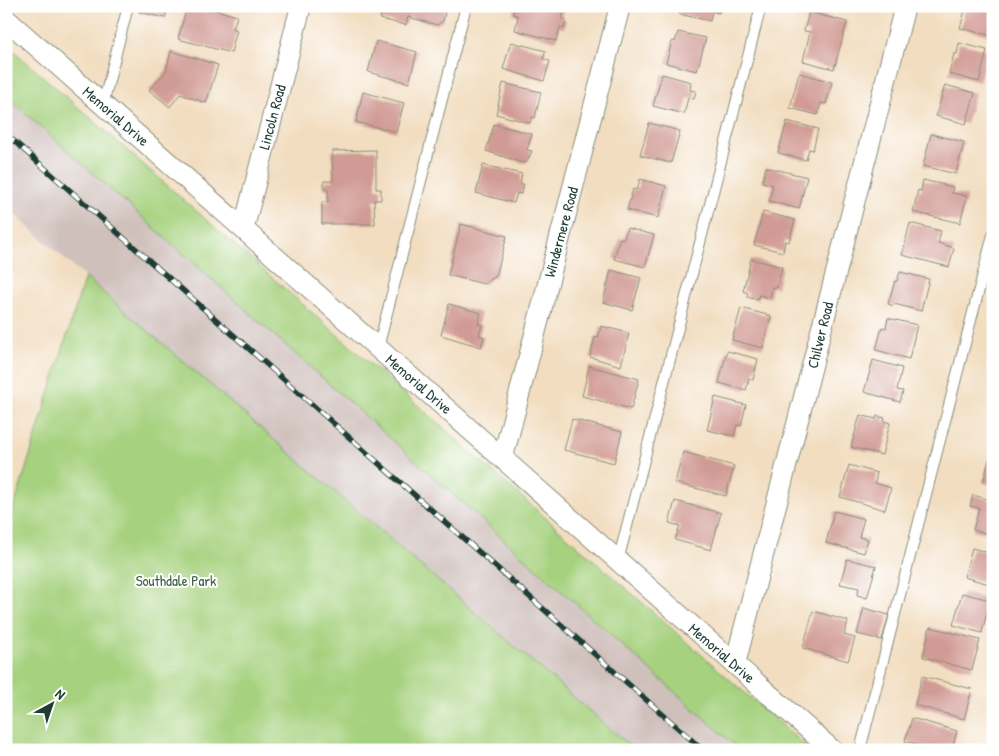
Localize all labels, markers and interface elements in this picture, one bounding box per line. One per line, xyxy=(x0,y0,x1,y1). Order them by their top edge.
street label: Memorial Drive xyxy=(78,81,154,151)
street label: Lincoln Road xyxy=(253,82,291,152)
street label: Windermere Road xyxy=(539,184,583,280)
street label: Chilver Road xyxy=(802,299,838,370)
street label: Memorial Drive xyxy=(381,349,457,419)
park label: Southdale Park xyxy=(136,570,216,591)
street label: Memorial Drive xyxy=(684,618,760,688)
north arrow xyxy=(28,678,78,728)
text: N xyxy=(52,684,70,704)

